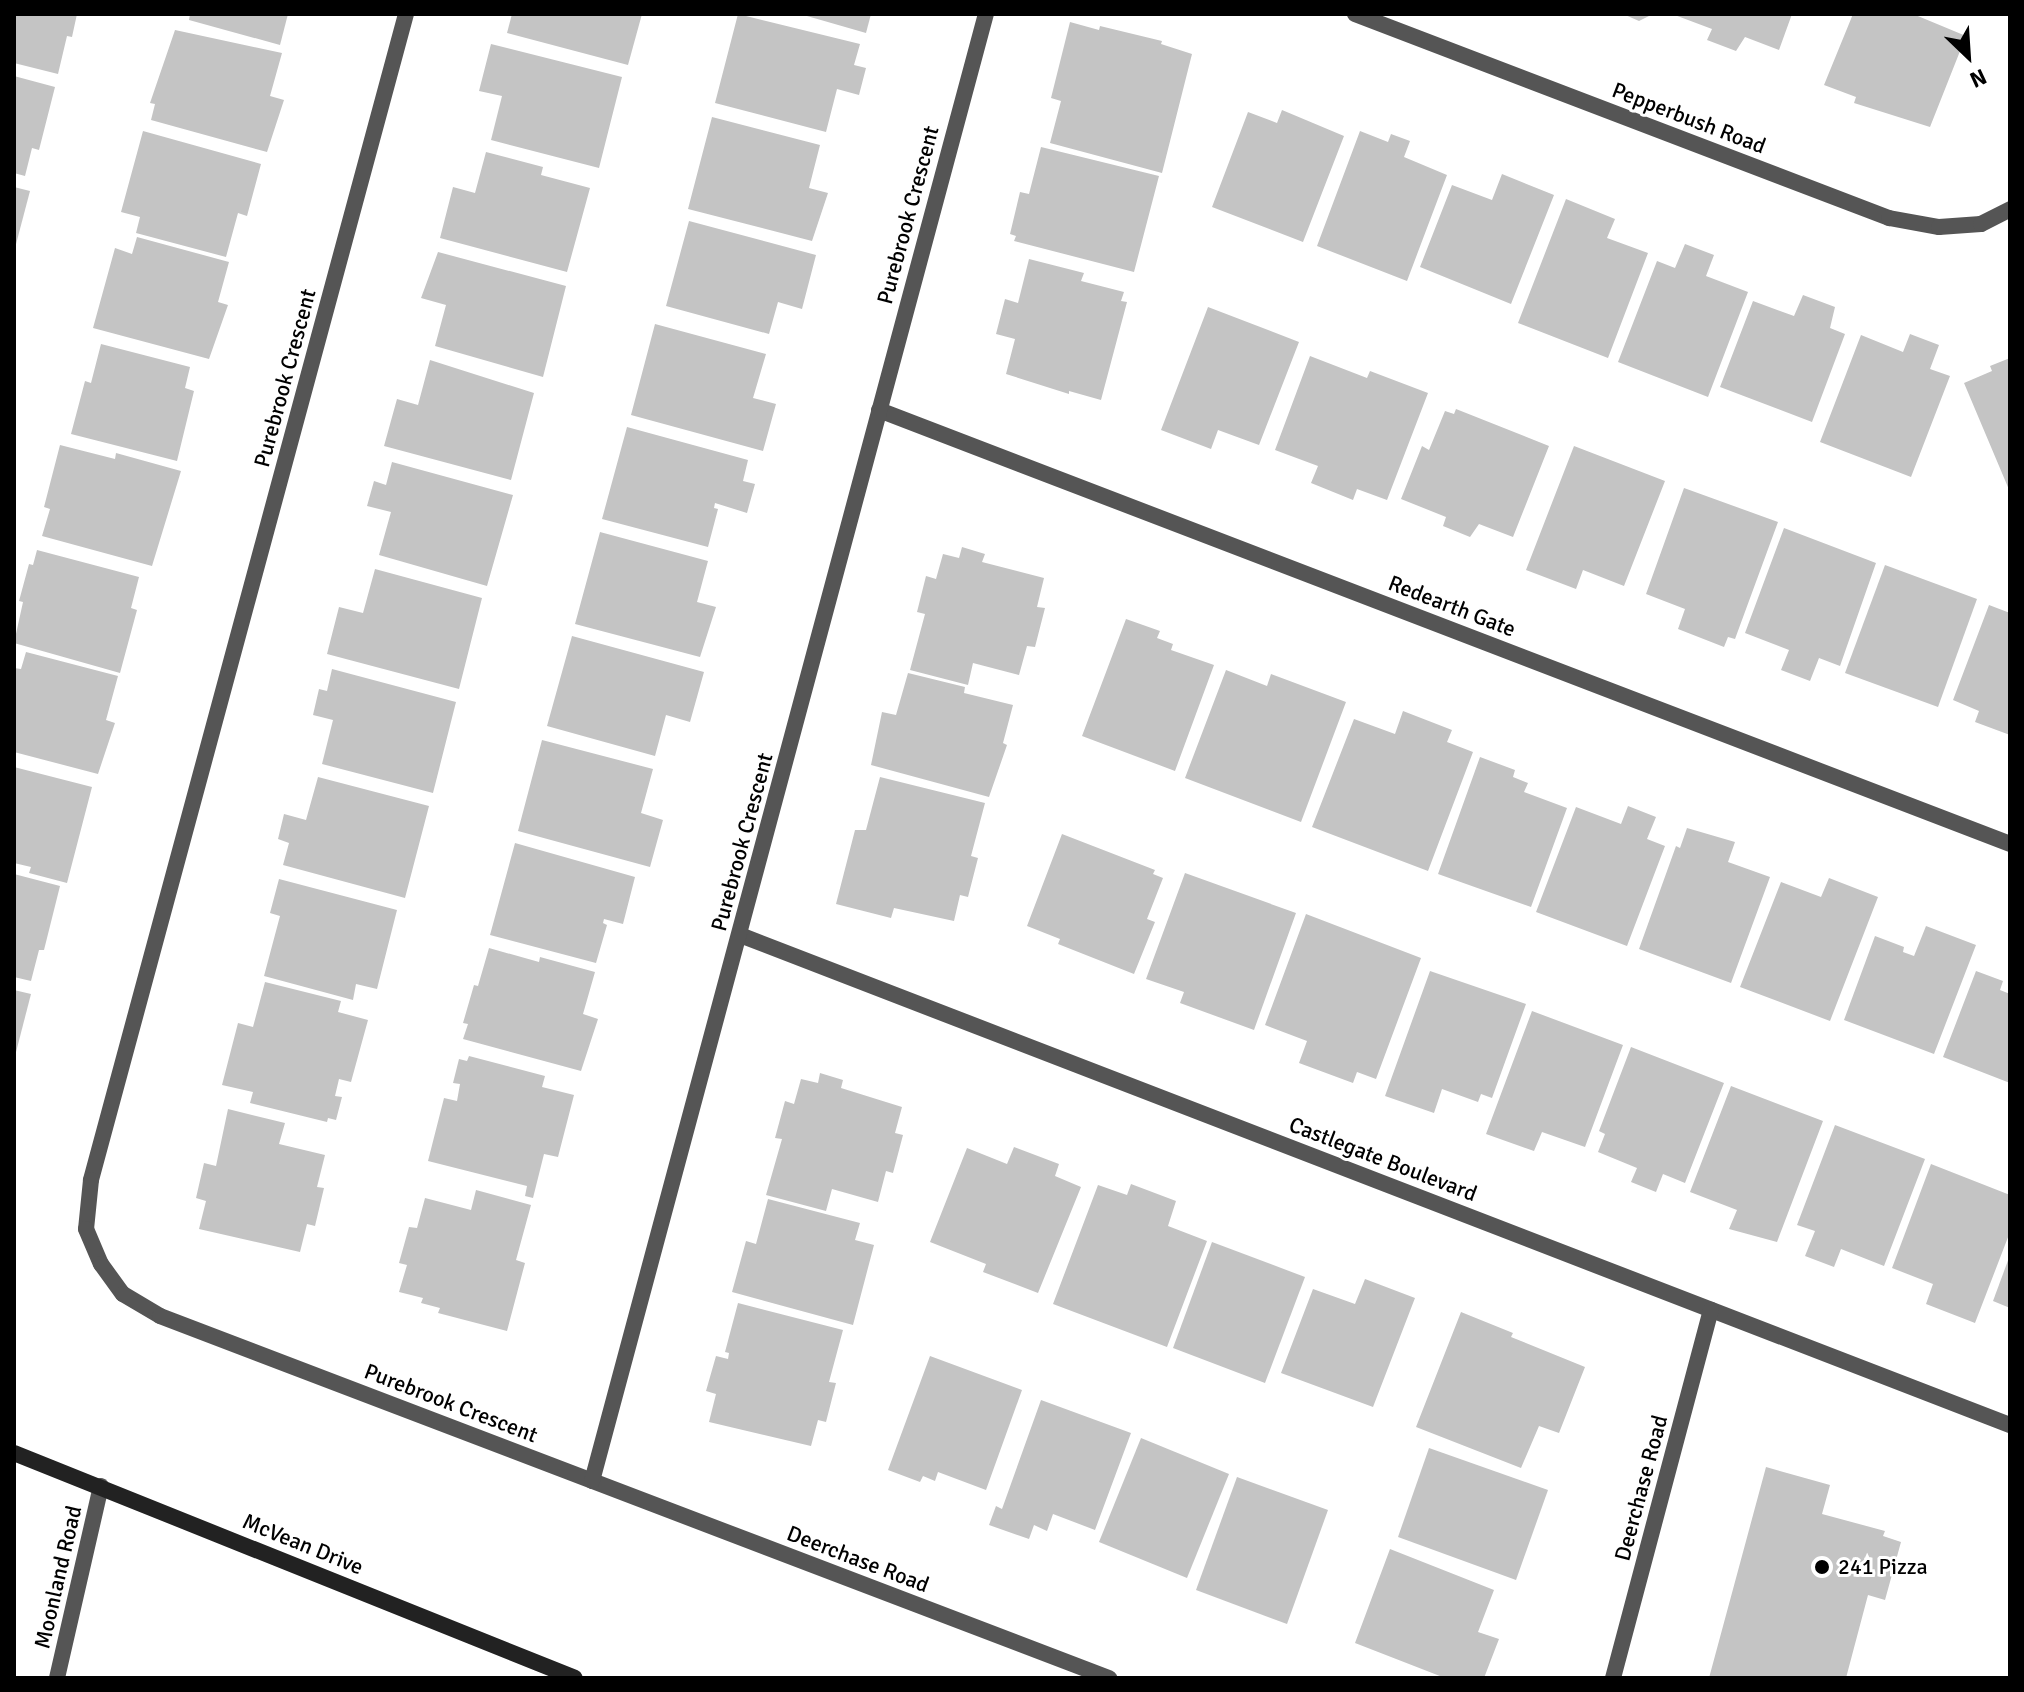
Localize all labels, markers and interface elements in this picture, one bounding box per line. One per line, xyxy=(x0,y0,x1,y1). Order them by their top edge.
north arrow xyxy=(1928,16,2008,96)
text: N xyxy=(1966,63,1991,94)
street label: Pepperbush Road xyxy=(1608,77,1770,159)
street label: Purebrook Crescent xyxy=(871,123,945,307)
street label: Purebrook Crescent xyxy=(248,286,322,470)
street label: Redearth Gate xyxy=(1385,570,1519,642)
street label: Purebrook Crescent xyxy=(705,750,779,934)
street label: Castlegate Boulevard xyxy=(1285,1111,1481,1207)
street label: Purebrook Crescent xyxy=(361,1358,541,1448)
street label: Deerchase Road xyxy=(1609,1412,1673,1564)
street label: Moonland Road xyxy=(29,1503,87,1651)
street label: McVean Drive xyxy=(239,1508,367,1580)
street label: Deerchase Road xyxy=(783,1520,933,1598)
place label: 241 Pizza xyxy=(1838,1554,1928,1580)
marker: 241 Pizza xyxy=(1813,1558,1831,1576)

